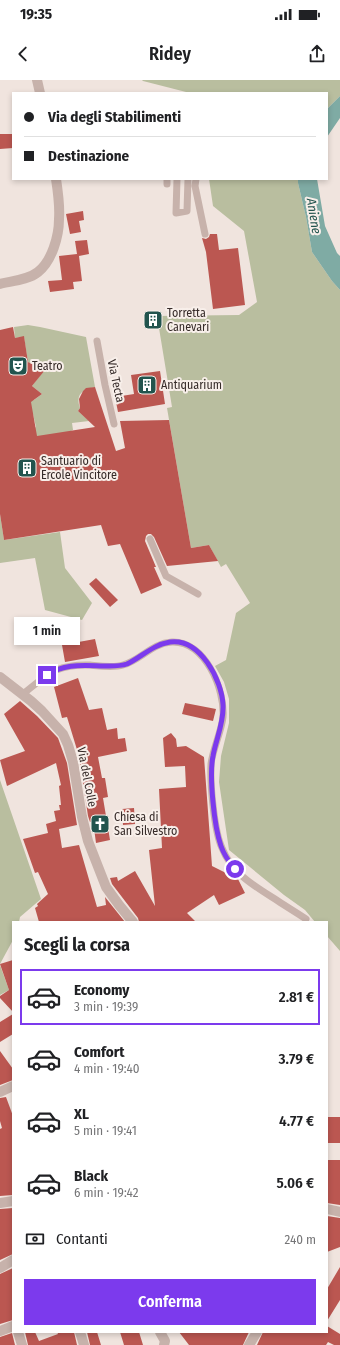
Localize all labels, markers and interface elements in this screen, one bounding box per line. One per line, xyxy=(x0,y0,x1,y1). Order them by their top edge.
text: 19:35 xyxy=(20,5,52,23)
icon: back xyxy=(12,43,34,65)
text: Ridey xyxy=(149,43,191,65)
icon: share xyxy=(306,43,328,65)
text: Via degli Stabilimenti xyxy=(48,108,181,126)
text: Destinazione xyxy=(48,147,129,165)
water label: Aniene xyxy=(304,196,324,235)
place label: Torretta Canevari xyxy=(167,306,209,334)
building icon: Torretta Canevari xyxy=(142,309,164,331)
theatre icon: Teatro xyxy=(7,355,29,377)
street label: Via Tecta xyxy=(105,358,127,404)
place label: Teatro xyxy=(32,359,63,373)
building icon: Antiquarium xyxy=(136,374,158,396)
place label: Antiquarium xyxy=(161,378,222,392)
place label: Santuario di Ercole Vincitore xyxy=(41,454,117,482)
building icon: Santuario di Ercole Vincitore xyxy=(16,457,38,479)
callout: 1 min xyxy=(14,617,80,645)
text: 1 min xyxy=(33,623,61,638)
route end xyxy=(38,666,56,684)
street label: Via del Colle xyxy=(74,746,100,808)
place label: Chiesa di San Silvestro xyxy=(114,810,177,838)
church icon: Chiesa di San Silvestro xyxy=(89,813,111,835)
route start xyxy=(226,860,244,878)
text: Scegli la corsa xyxy=(24,934,130,956)
icon: car xyxy=(26,979,62,1015)
text: Economy xyxy=(74,981,129,999)
text: 2.81 € xyxy=(279,988,314,1006)
text: 3 min · 19:39 xyxy=(74,999,138,1014)
icon: car xyxy=(26,1041,62,1077)
text: Comfort xyxy=(74,1043,125,1061)
text: 3.79 € xyxy=(279,1050,314,1068)
text: 4 min · 19:40 xyxy=(74,1061,139,1076)
icon: car xyxy=(26,1103,62,1139)
text: XL xyxy=(74,1105,89,1123)
text: 4.77 € xyxy=(279,1112,314,1130)
text: 5 min · 19:41 xyxy=(74,1123,137,1138)
icon: car xyxy=(26,1165,62,1201)
text: Black xyxy=(74,1167,108,1185)
text: 5.06 € xyxy=(277,1174,314,1192)
text: 6 min · 19:42 xyxy=(74,1185,138,1200)
icon: cash xyxy=(24,1228,46,1250)
text: Contanti xyxy=(56,1230,108,1248)
text: 240 m xyxy=(284,1232,316,1247)
button: Conferma xyxy=(24,1279,316,1325)

